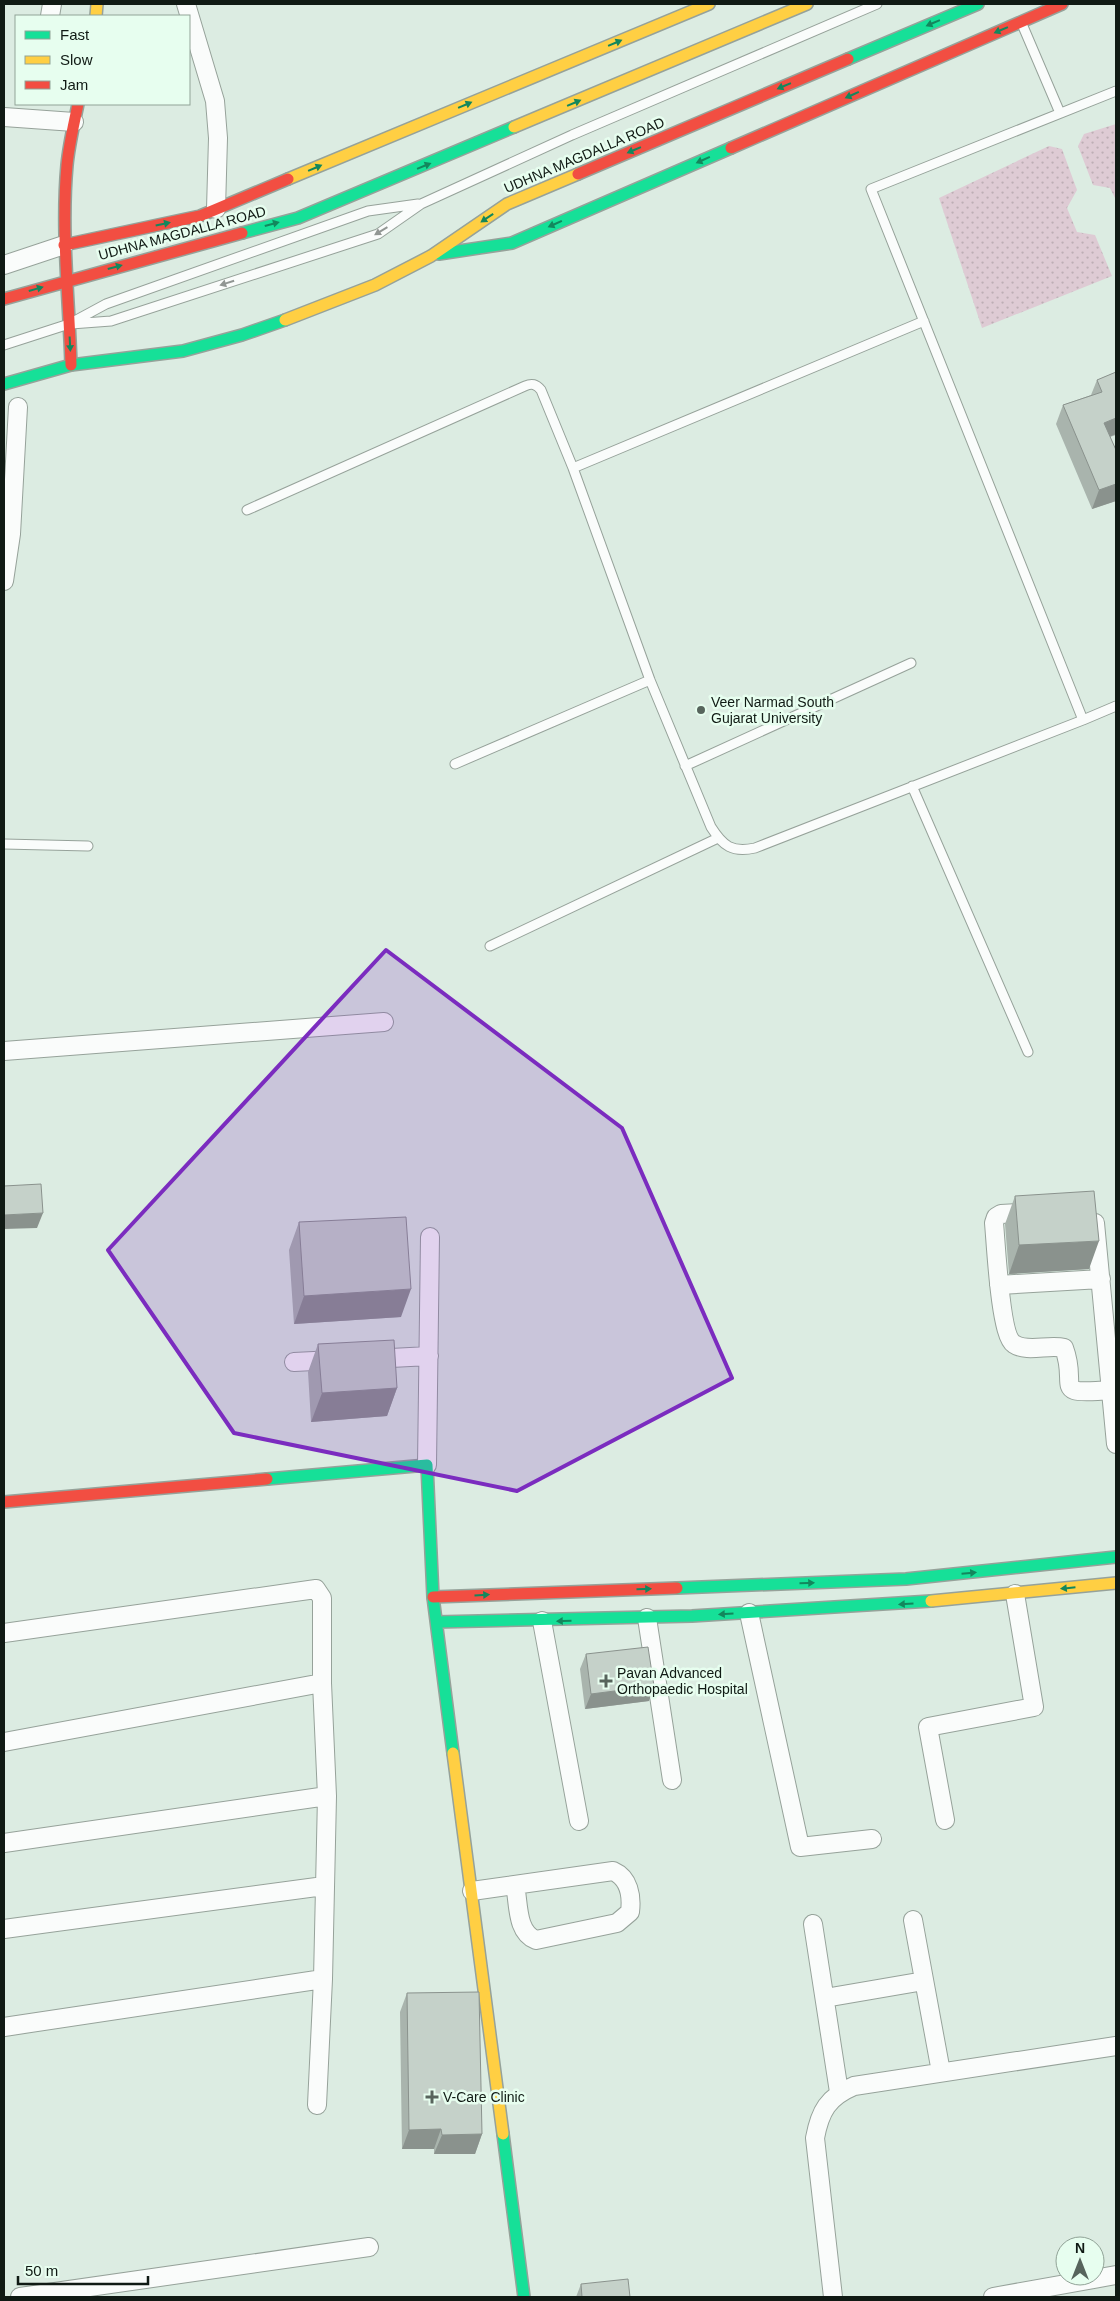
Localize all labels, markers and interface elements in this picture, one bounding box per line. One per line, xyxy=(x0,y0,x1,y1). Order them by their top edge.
legend xyxy=(15,15,190,105)
one-way arrow xyxy=(926,19,940,27)
text: Fast xyxy=(60,26,90,43)
one-way arrow xyxy=(994,26,1008,34)
one-way arrow xyxy=(608,38,622,46)
text: Slow xyxy=(60,51,93,68)
text: Jam xyxy=(60,76,88,93)
one-way arrow xyxy=(776,83,791,91)
one-way arrow xyxy=(845,91,860,99)
one-way arrow xyxy=(566,99,581,106)
one-way arrow xyxy=(458,101,472,109)
street label: UDHNA MAGDALLA ROAD xyxy=(501,114,667,196)
one-way arrow xyxy=(627,147,641,155)
one-way arrow xyxy=(696,156,711,164)
one-way arrow xyxy=(416,161,431,169)
one-way arrow xyxy=(308,163,322,171)
street label: UDHNA MAGDALLA ROAD xyxy=(97,203,267,263)
one-way arrow xyxy=(480,213,494,223)
one-way arrow xyxy=(156,219,172,227)
one-way arrow xyxy=(265,220,280,228)
one-way arrow xyxy=(547,221,562,229)
one-way arrow xyxy=(374,227,387,236)
one-way arrow xyxy=(108,263,123,271)
one-way arrow xyxy=(219,280,234,288)
one-way arrow xyxy=(29,285,44,293)
one-way arrow xyxy=(66,337,74,353)
place label: Veer Narmad South Gujarat University xyxy=(711,694,834,726)
marker: Veer Narmad South Gujarat University xyxy=(695,704,707,716)
one-way arrow xyxy=(961,1569,977,1577)
one-way arrow xyxy=(799,1578,815,1586)
one-way arrow xyxy=(637,1584,653,1592)
one-way arrow xyxy=(1059,1584,1075,1592)
one-way arrow xyxy=(474,1591,490,1599)
one-way arrow xyxy=(898,1601,914,1609)
one-way arrow xyxy=(718,1610,734,1618)
one-way arrow xyxy=(556,1617,572,1625)
place label: Pavan Advanced Orthopaedic Hospital xyxy=(617,1665,748,1697)
marker: Pavan Advanced Orthopaedic Hospital xyxy=(599,1674,613,1688)
place label: V-Care Clinic xyxy=(443,2089,525,2105)
marker: V-Care Clinic xyxy=(425,2090,439,2104)
north arrow xyxy=(1055,2236,1105,2286)
text: N xyxy=(1075,2240,1085,2256)
scale bar xyxy=(18,2254,148,2286)
text: 50 m xyxy=(25,2262,58,2279)

